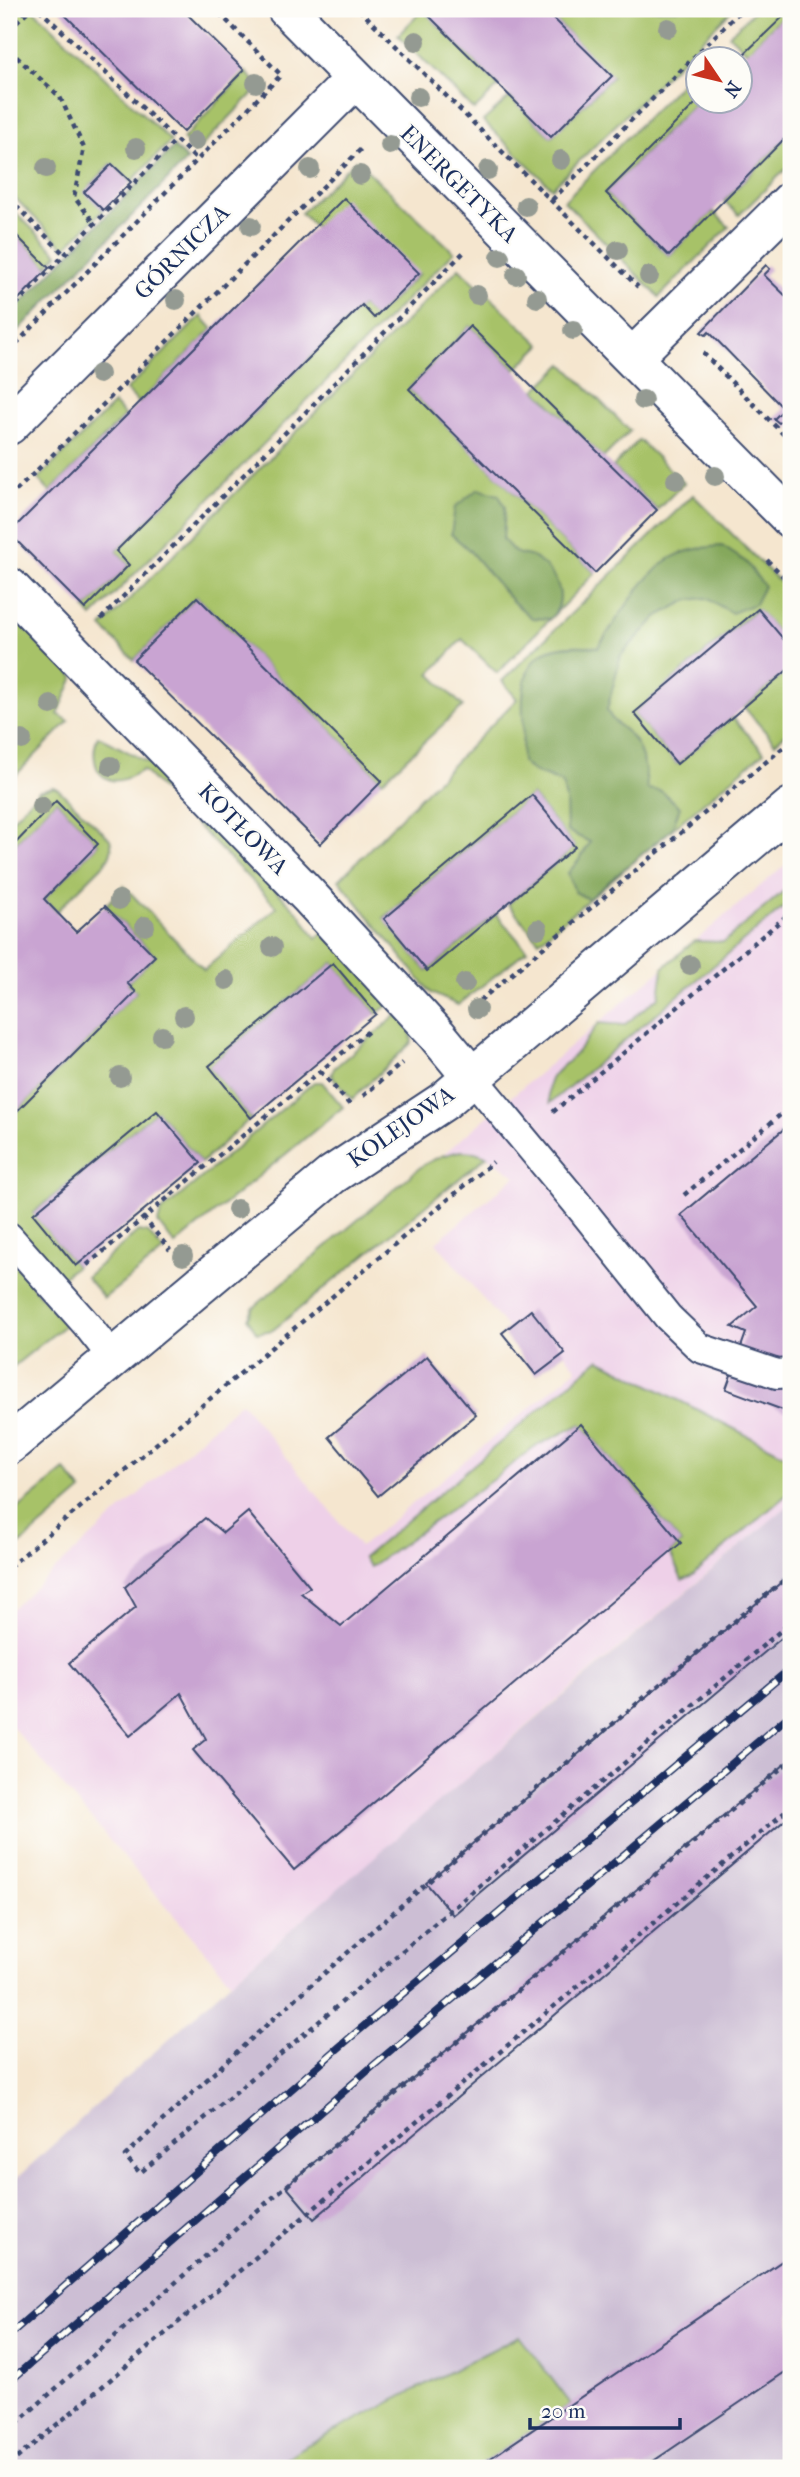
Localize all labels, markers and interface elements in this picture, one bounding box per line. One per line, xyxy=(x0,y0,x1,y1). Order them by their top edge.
north arrow xyxy=(684,46,754,116)
text: N xyxy=(719,77,745,102)
street label: ENERGETYKA xyxy=(395,120,524,249)
street label: GÓRNICZA xyxy=(128,197,236,305)
street label: KOTŁOWA xyxy=(193,778,294,881)
street label: KOLEJOWA xyxy=(343,1080,460,1174)
scale bar xyxy=(530,2386,681,2430)
text: 20 m xyxy=(541,2399,586,2423)

